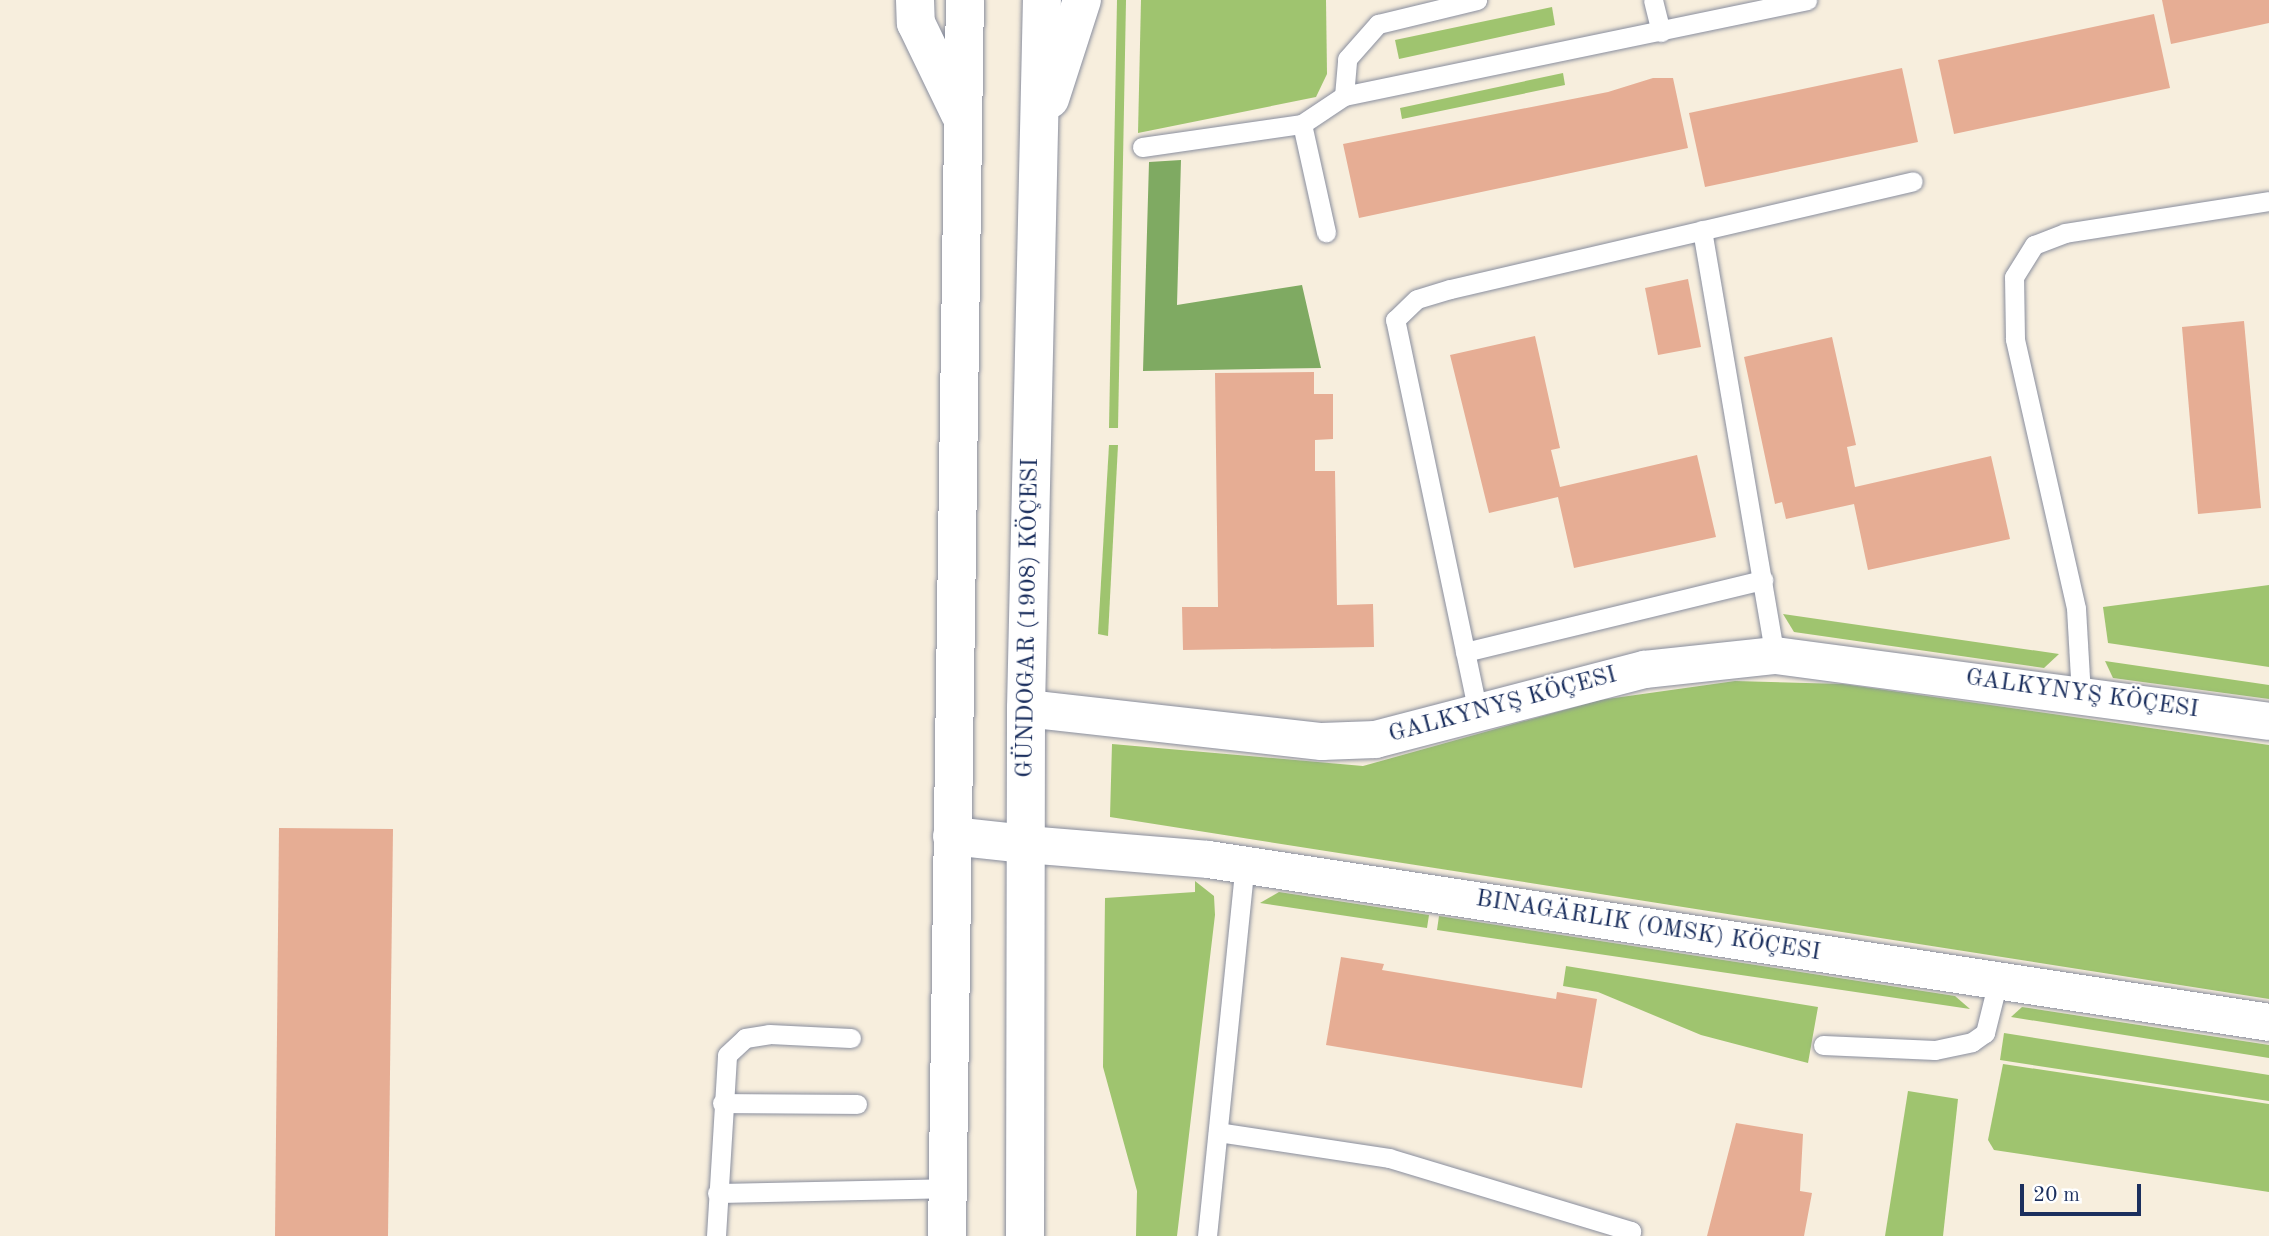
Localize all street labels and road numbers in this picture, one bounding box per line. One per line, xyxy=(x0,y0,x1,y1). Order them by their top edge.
street label: GÜNDOGAR (1908) KÖÇESI xyxy=(1012,458,1046,778)
street label: GALKYNYŞ KÖÇESI xyxy=(1386,662,1620,750)
street label: GALKYNYŞ KÖÇESI xyxy=(1964,664,2200,726)
street label: BINAGÄRLIK (OMSK) KÖÇESI xyxy=(1474,886,1822,968)

